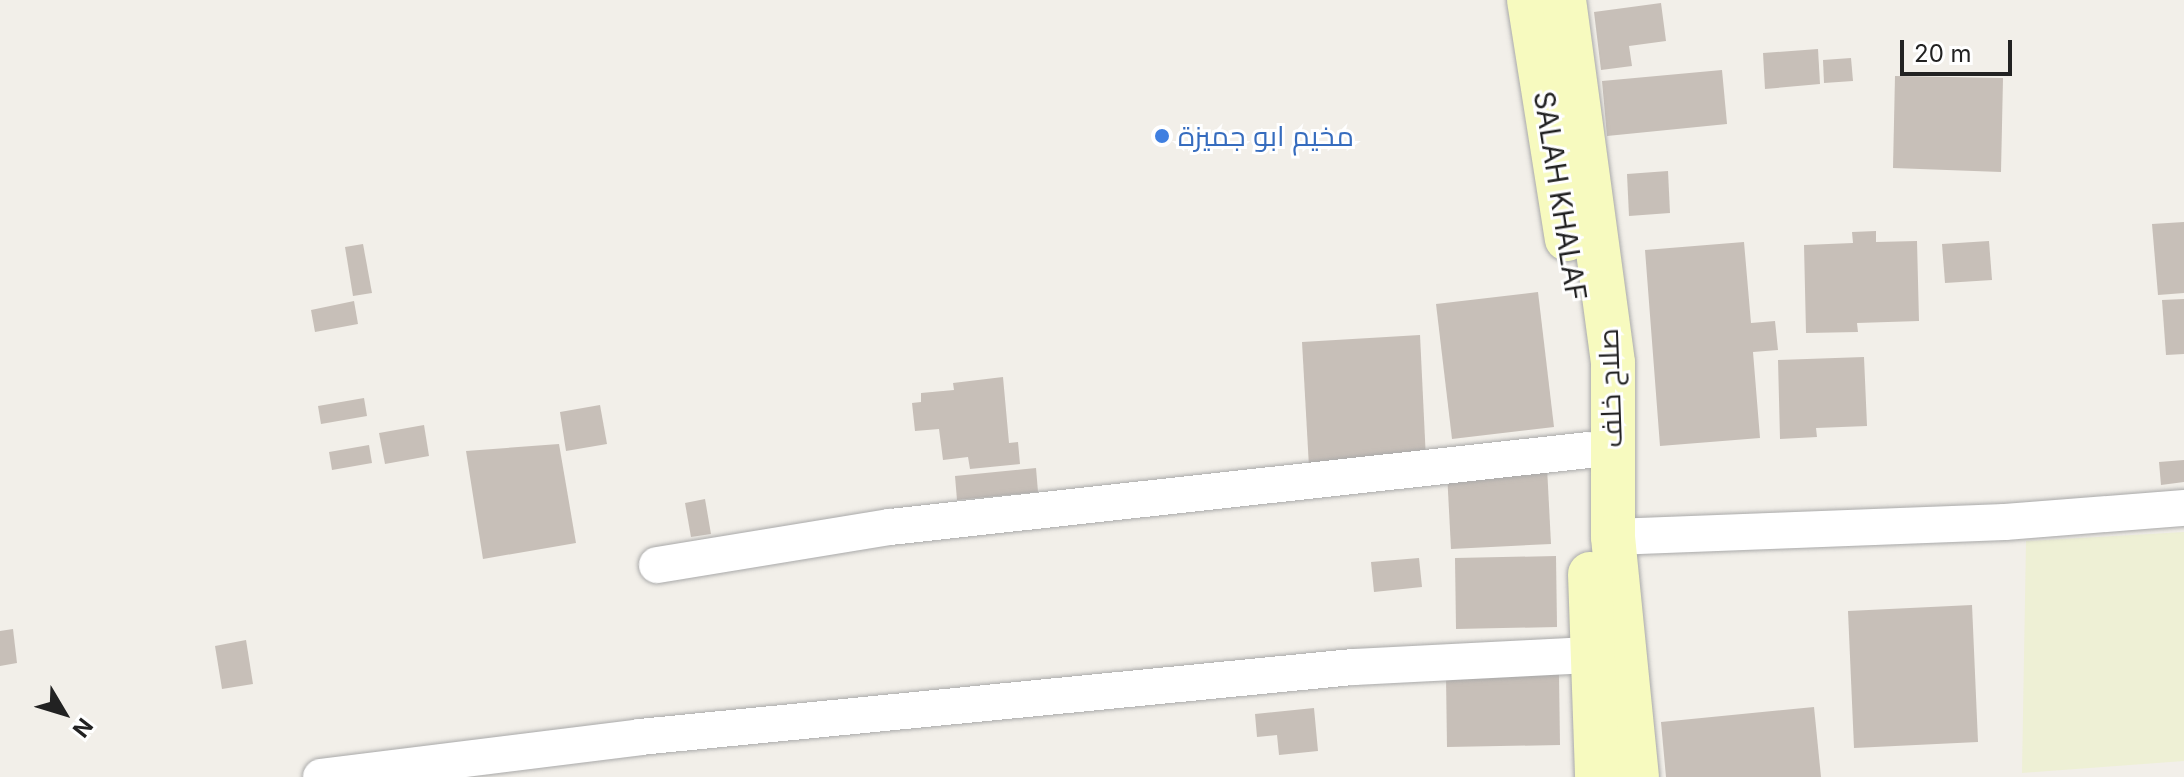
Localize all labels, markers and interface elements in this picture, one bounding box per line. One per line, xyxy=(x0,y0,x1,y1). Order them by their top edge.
scale bar xyxy=(1904,24,2016,74)
text: 20 m xyxy=(1914,39,1972,68)
street label: SALAH KHALAF xyxy=(1527,89,1593,303)
place label: مخيم ابو جميزة xyxy=(1178,119,1354,153)
marker: مخيم ابو جميزة xyxy=(1153,127,1171,145)
street label: صلاح خلف xyxy=(1591,328,1629,448)
north arrow xyxy=(24,673,104,753)
text: N xyxy=(68,713,98,742)

